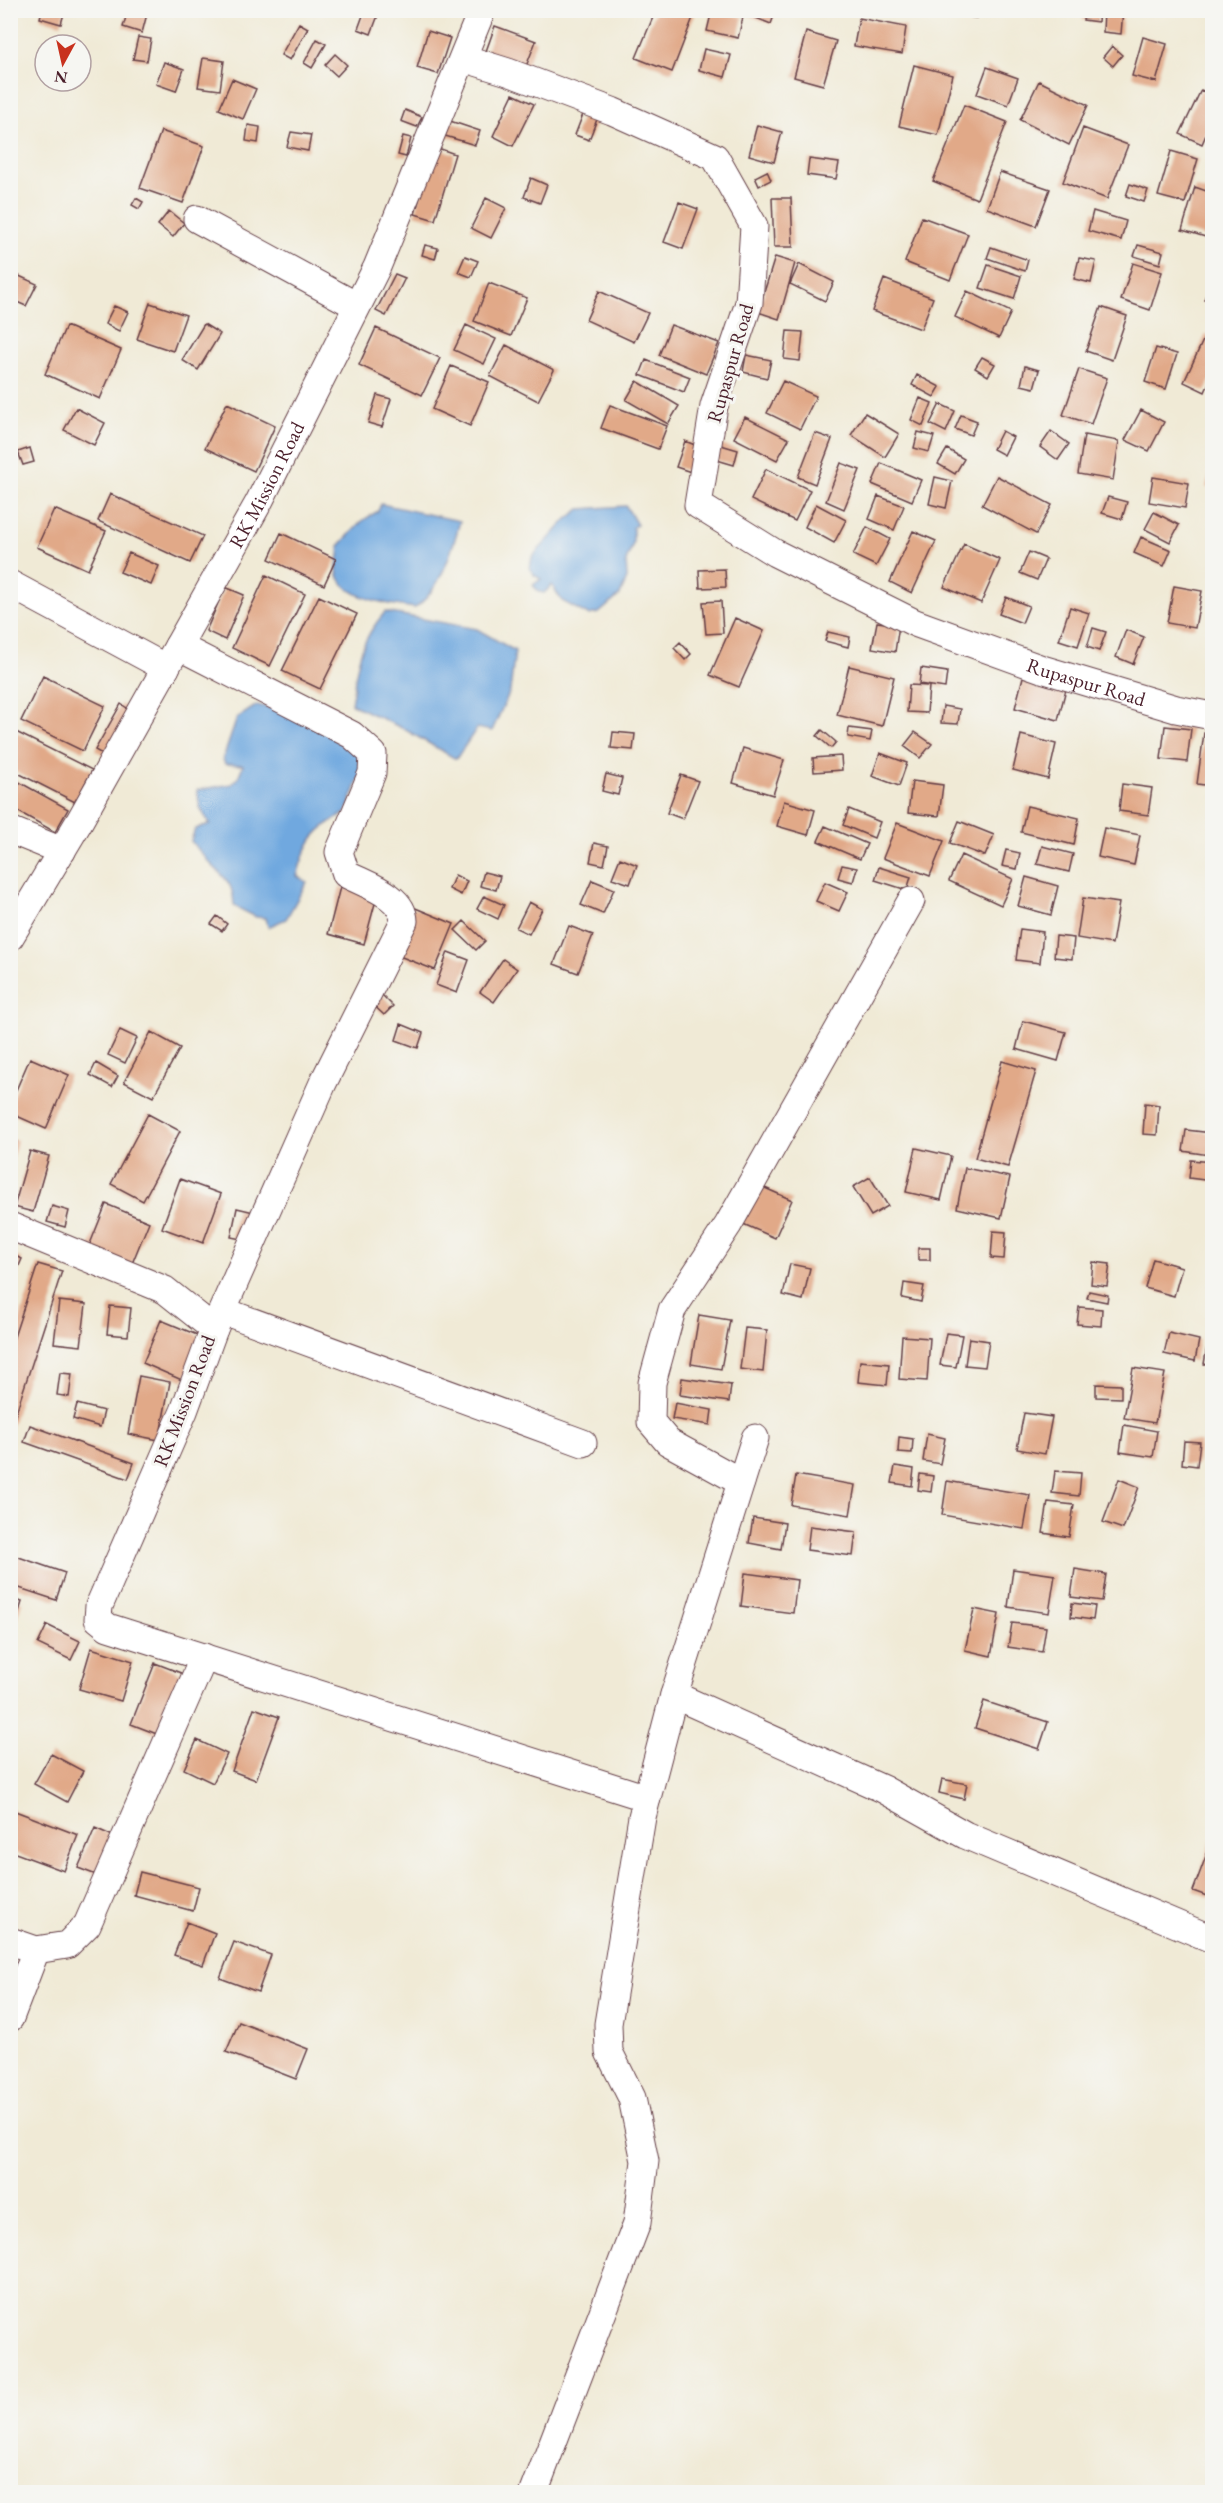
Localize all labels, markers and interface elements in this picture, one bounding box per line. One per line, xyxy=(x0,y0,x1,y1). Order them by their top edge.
north arrow xyxy=(33,33,93,93)
text: N xyxy=(53,66,69,89)
street label: Rupaspur Road xyxy=(701,300,760,426)
street label: RK Mission Road xyxy=(223,417,311,553)
street label: Rupaspur Road xyxy=(1023,652,1150,712)
street label: RK Mission Road xyxy=(147,1331,221,1471)

